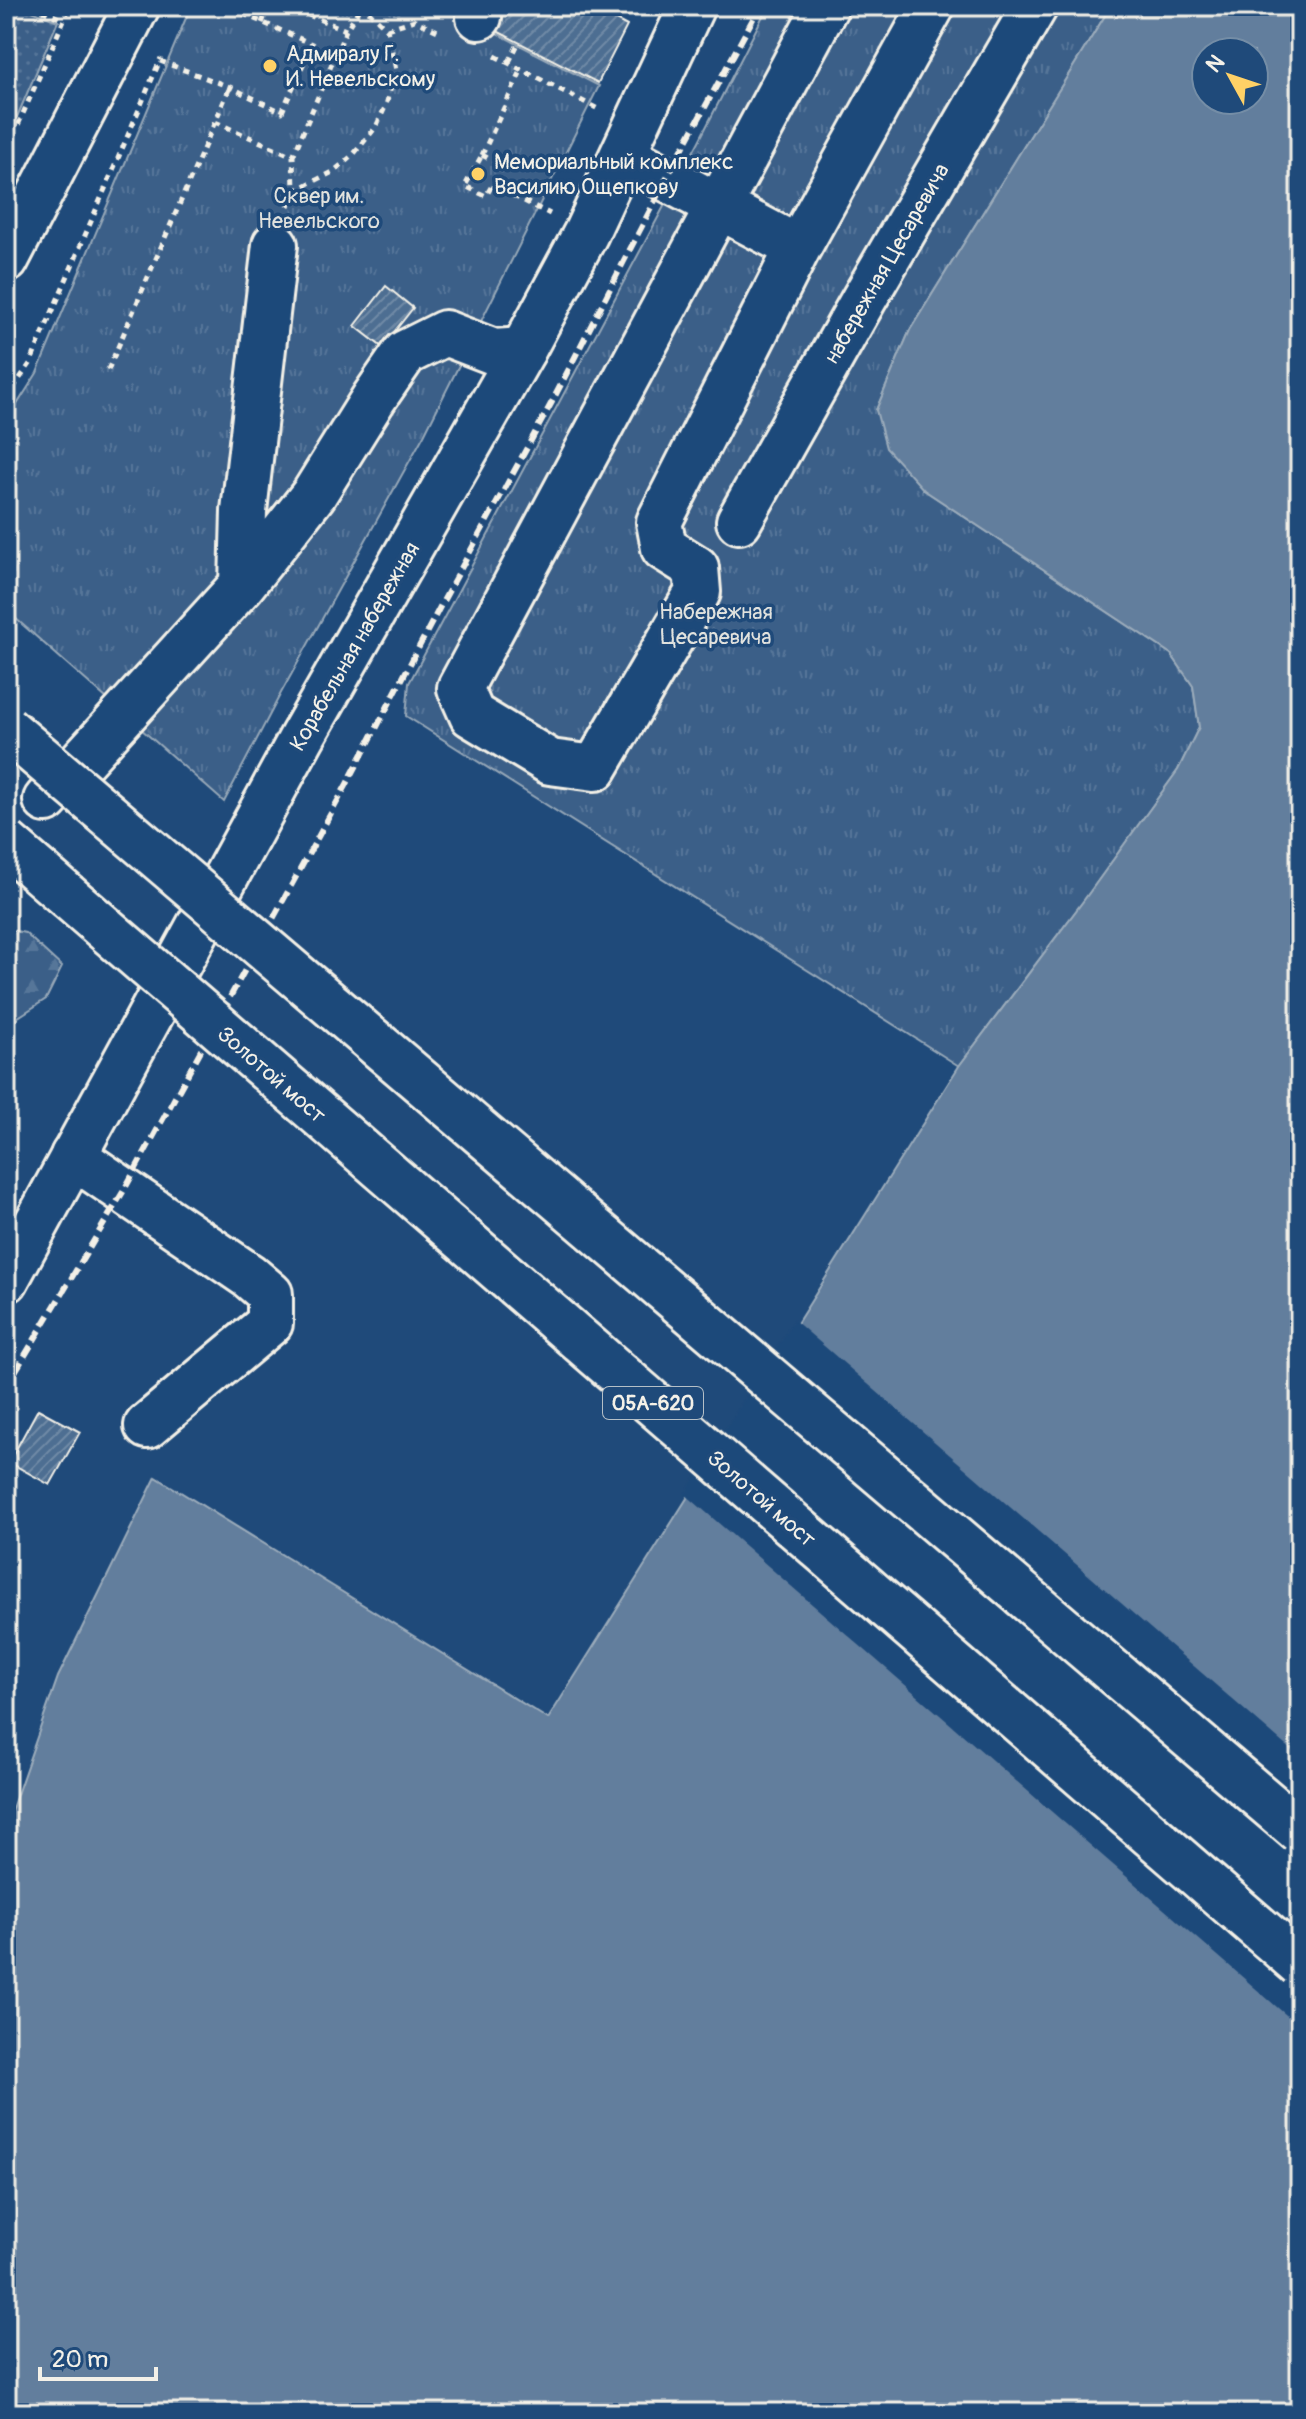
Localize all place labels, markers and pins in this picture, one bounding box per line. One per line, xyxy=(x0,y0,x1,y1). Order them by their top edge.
place label: Адмиралу Г. И. Невельскому xyxy=(286,40,435,93)
marker: Адмиралу Г. И. Невельскому xyxy=(261,57,279,75)
place label: Мемориальный комплекс Василию Ощепкову xyxy=(494,148,733,201)
marker: Мемориальный комплекс Василию Ощепкову xyxy=(469,165,487,183)

